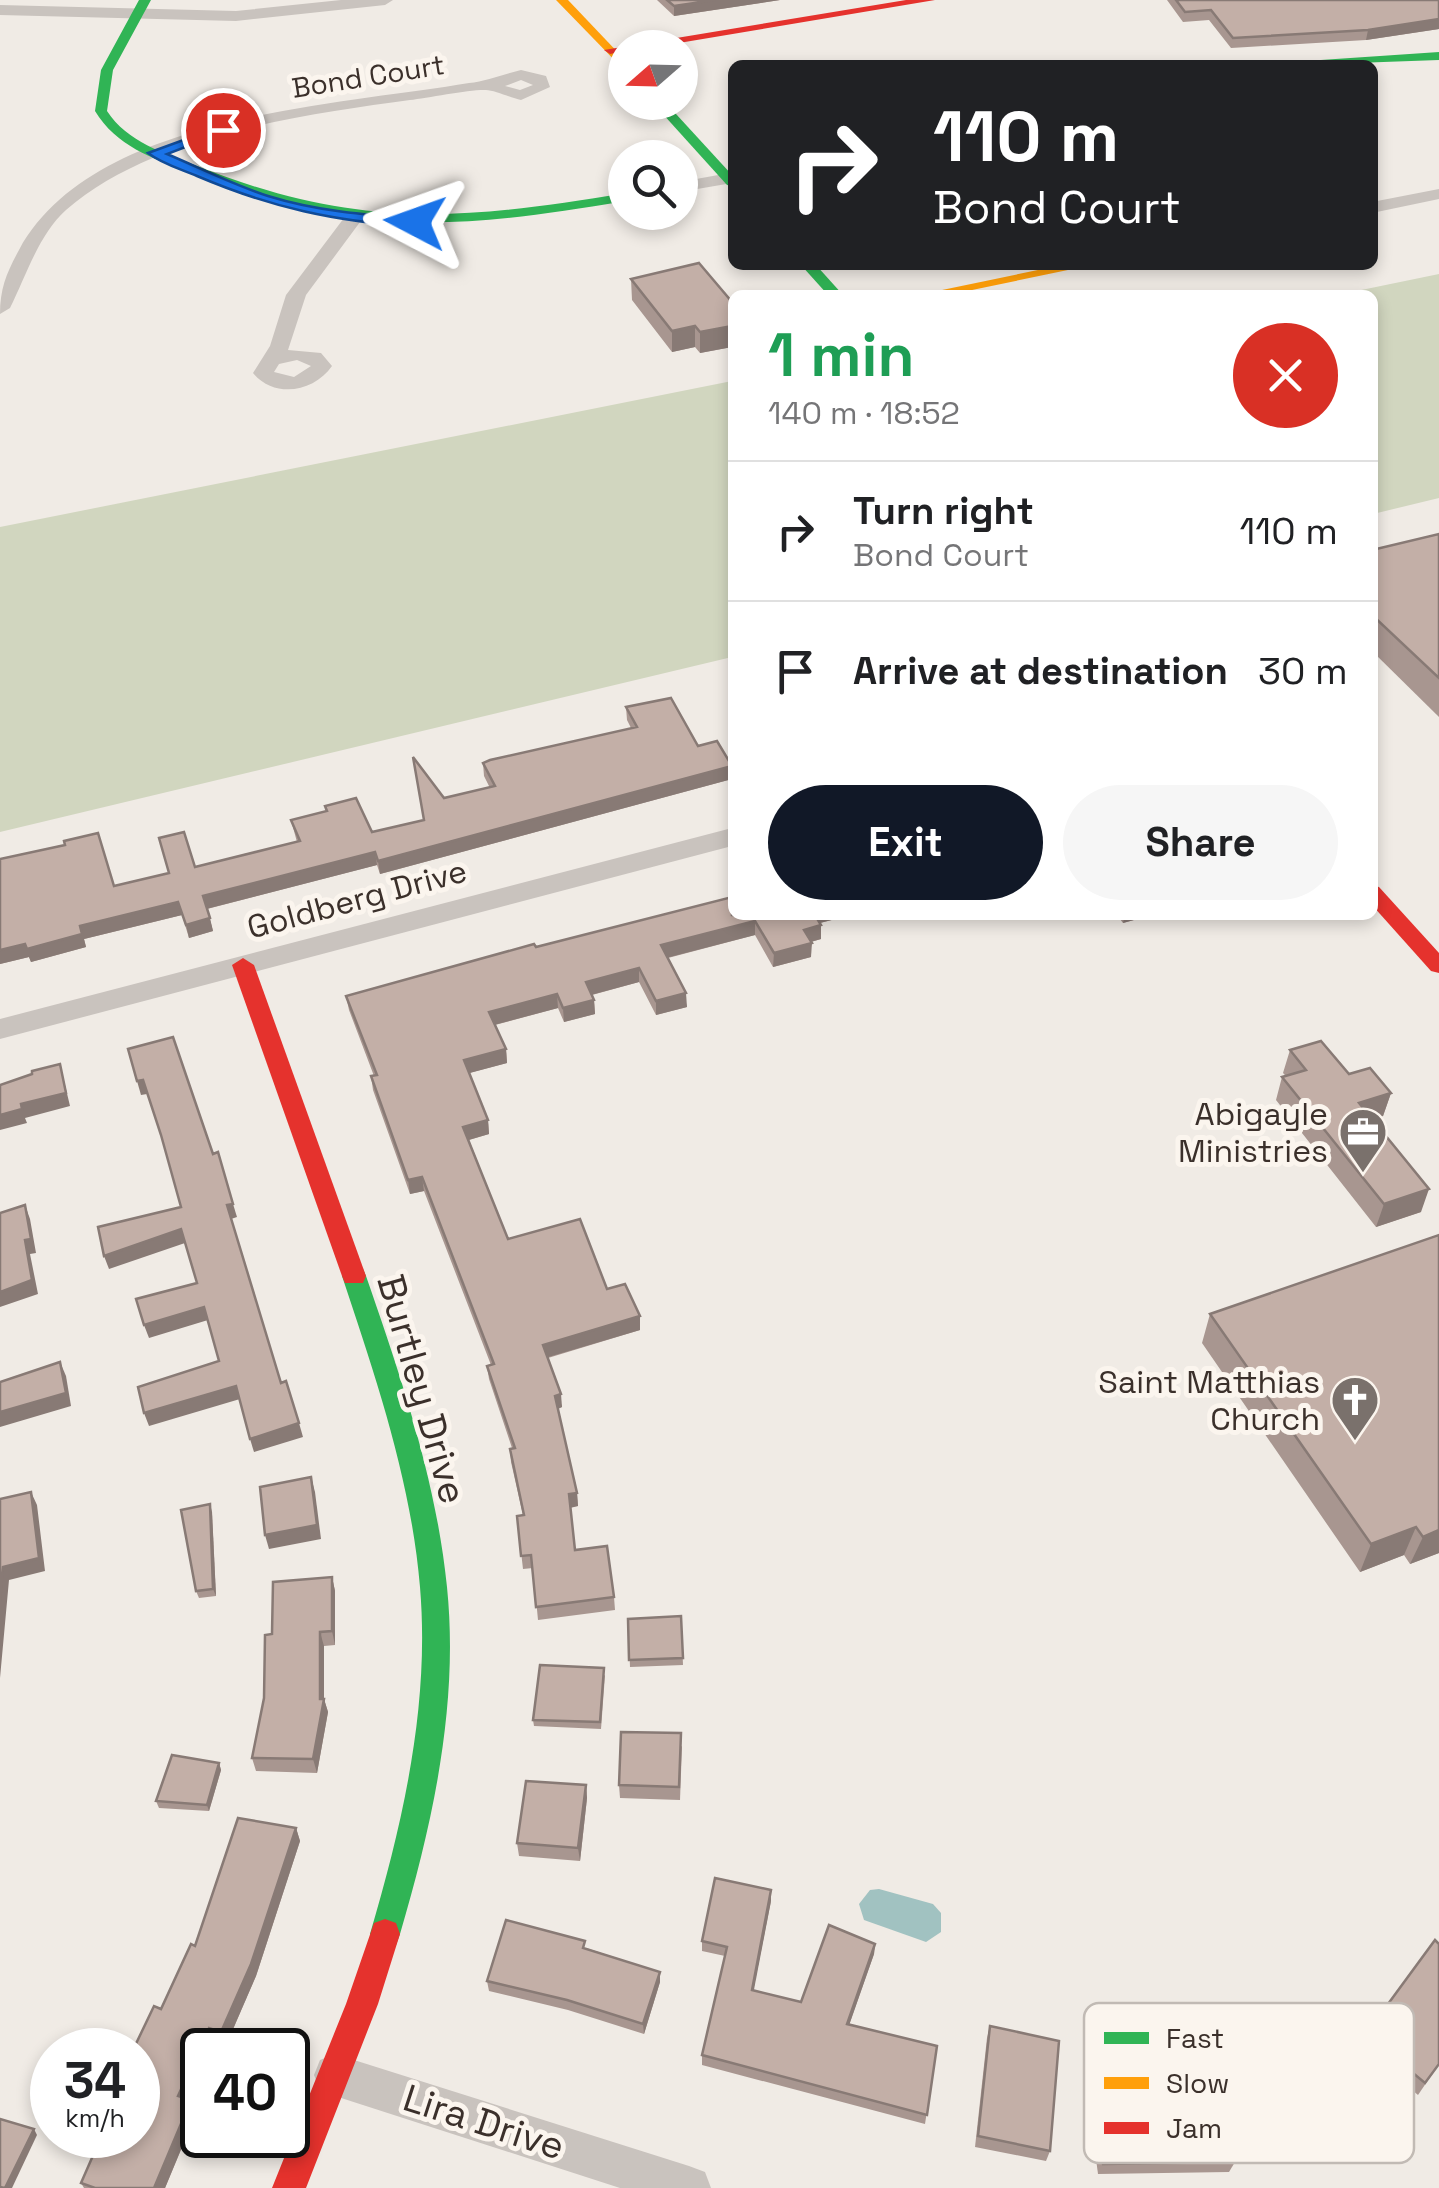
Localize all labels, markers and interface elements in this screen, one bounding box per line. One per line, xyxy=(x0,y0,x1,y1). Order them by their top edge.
north arrow xyxy=(608,30,698,120)
map controls xyxy=(608,30,698,230)
street label: Bond Court xyxy=(289,46,447,106)
pin xyxy=(181,88,266,173)
text: 110 m xyxy=(933,92,1119,181)
icon: right xyxy=(768,100,898,230)
icon: arrive xyxy=(196,103,251,158)
button: search xyxy=(608,140,698,230)
position arrow xyxy=(363,170,467,274)
text: Bond Court xyxy=(933,179,1181,236)
text: 1 min xyxy=(768,317,915,394)
button: close xyxy=(1233,323,1338,428)
text: 140 m · 18:52 xyxy=(768,393,960,433)
text: Turn right xyxy=(853,487,1034,535)
icon: right xyxy=(768,504,823,559)
text: 110 m xyxy=(1239,507,1338,555)
text: Bond Court xyxy=(853,535,1029,575)
icon: arrive xyxy=(768,644,823,699)
text: Arrive at destination xyxy=(853,647,1228,695)
text: 30 m xyxy=(1258,647,1348,695)
button: Exit xyxy=(768,785,1043,900)
button: Share xyxy=(1063,785,1338,900)
street label: Goldberg Drive xyxy=(243,850,471,948)
place label: Abigayle Ministries xyxy=(1178,1094,1328,1171)
office icon: Abigayle Ministries xyxy=(1337,1106,1389,1174)
street label: Burtley Drive xyxy=(366,1269,478,1509)
place label: Saint Matthias Church xyxy=(1098,1362,1320,1439)
church icon: Saint Matthias Church xyxy=(1329,1374,1381,1442)
legend xyxy=(1084,2003,1414,2163)
text: Fast xyxy=(1166,2020,1224,2056)
speed limit sign: 40 xyxy=(180,2028,310,2158)
text: 34 xyxy=(64,2049,126,2113)
text: Slow xyxy=(1166,2065,1229,2101)
street label: Lira Drive xyxy=(397,2073,571,2171)
text: km/h xyxy=(65,2102,125,2134)
text: Jam xyxy=(1166,2110,1222,2146)

